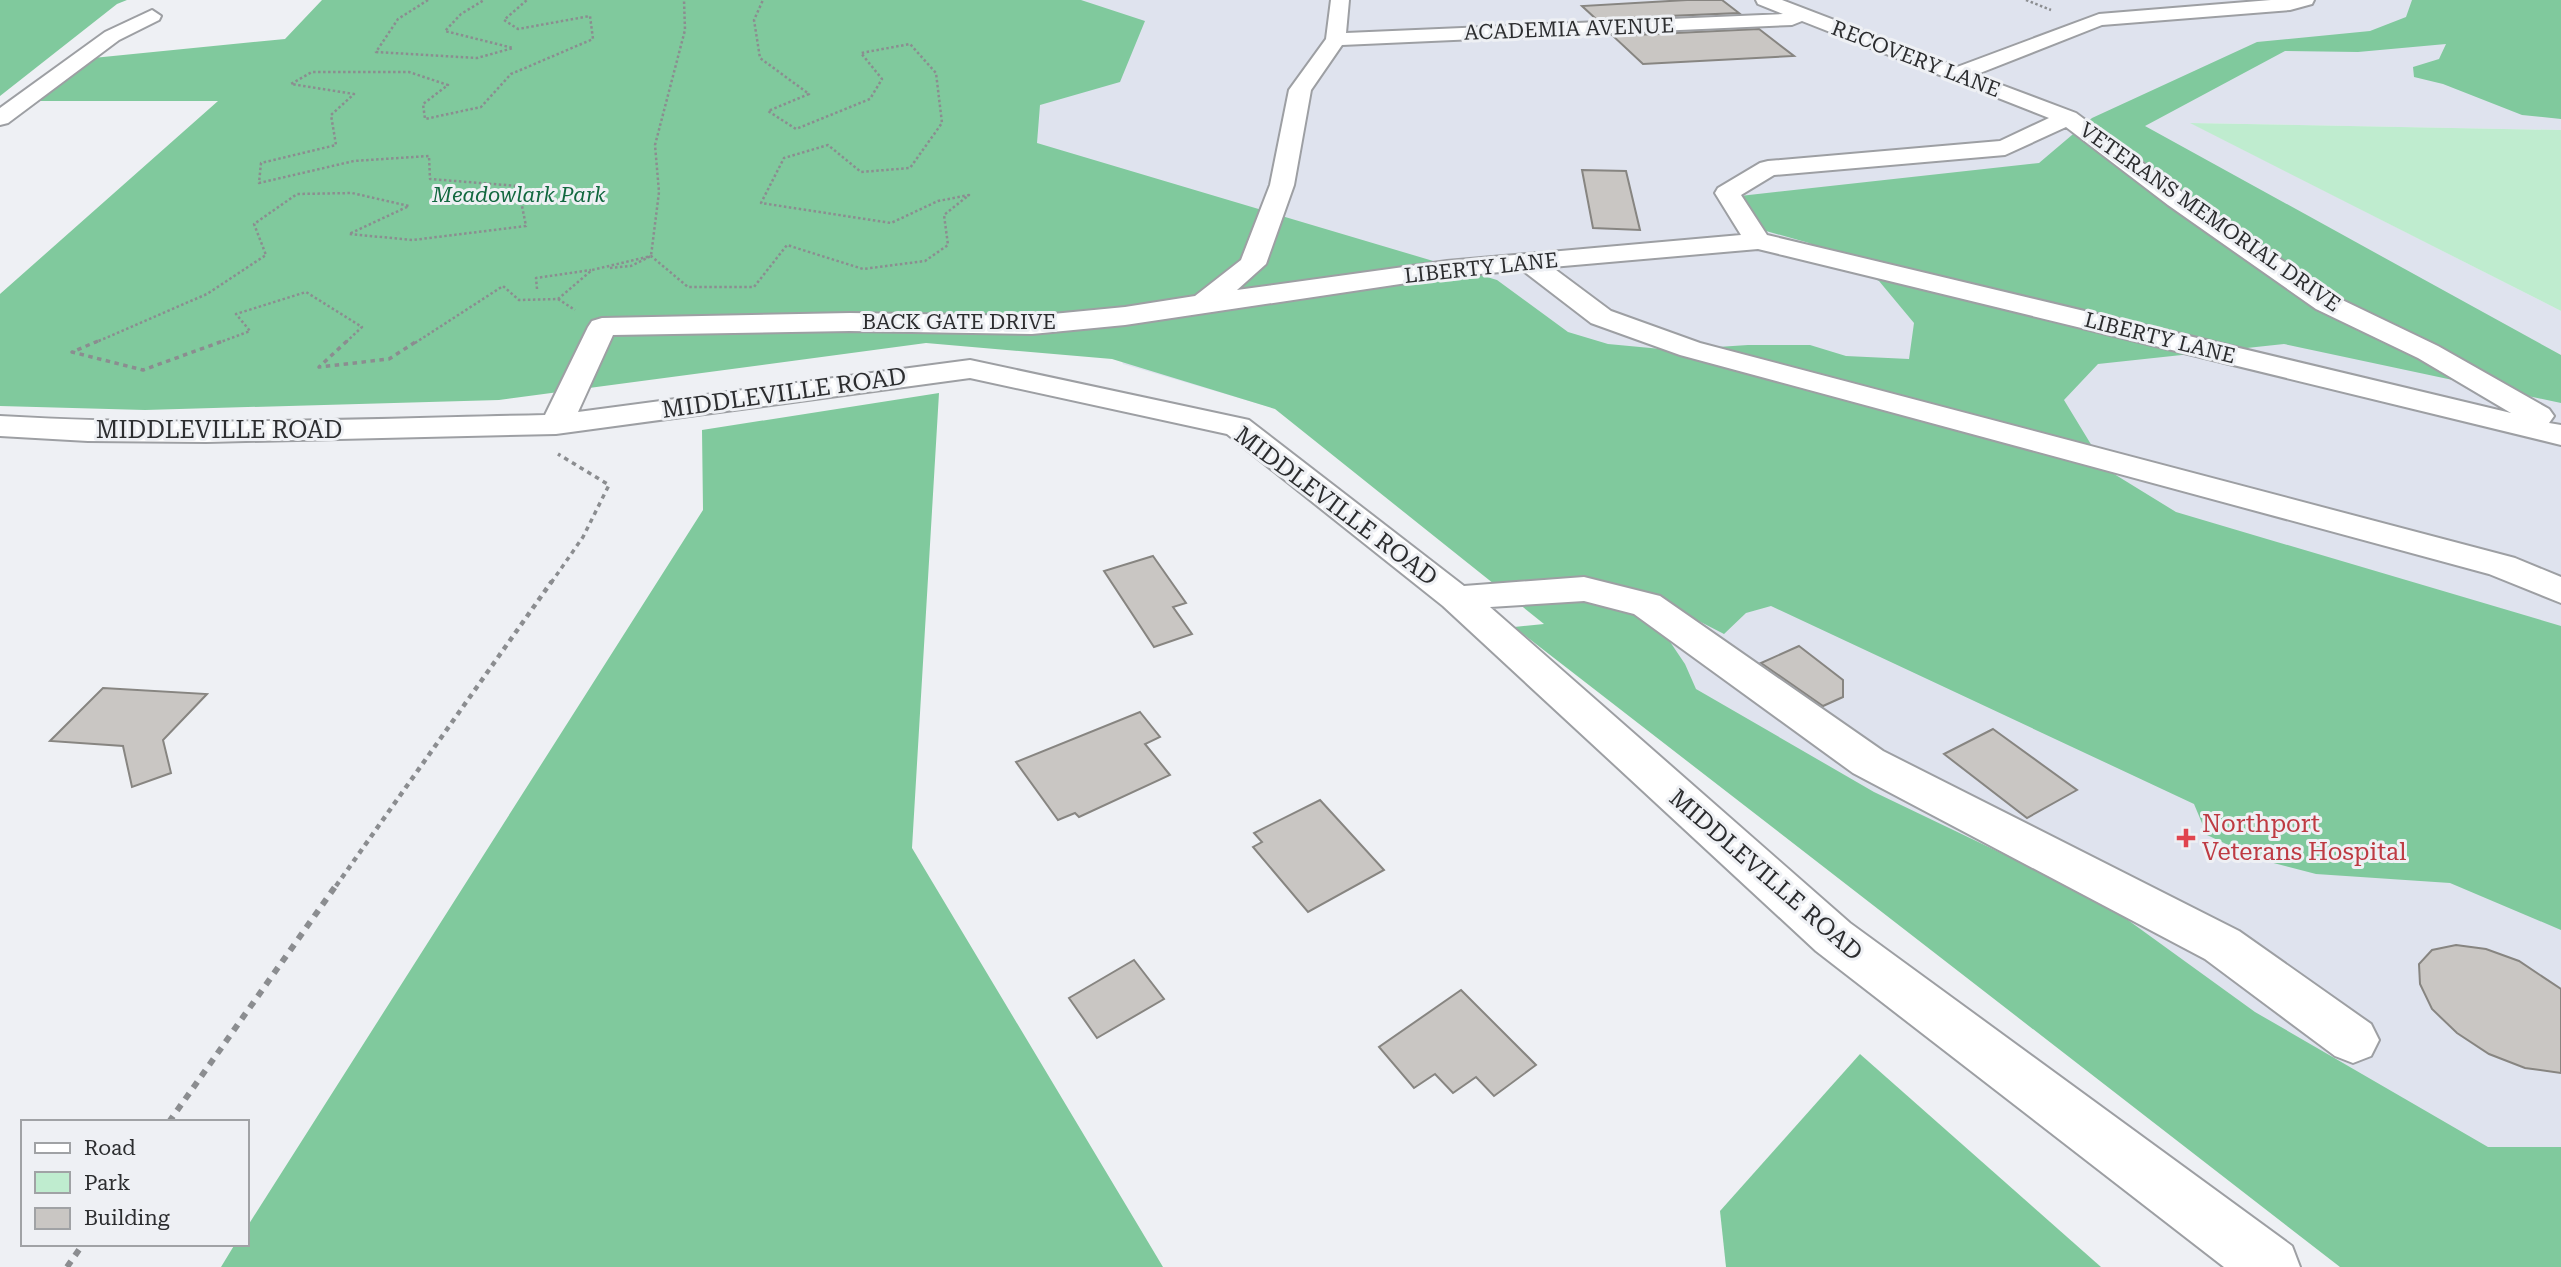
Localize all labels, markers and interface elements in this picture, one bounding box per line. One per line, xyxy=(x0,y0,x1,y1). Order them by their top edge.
street label: ACADEMIA AVENUE xyxy=(1463,13,1675,45)
street label: RECOVERY LANE xyxy=(1828,16,2004,102)
street label: VETERANS MEMORIAL DRIVE xyxy=(2075,118,2345,316)
park label: Meadowlark Park xyxy=(431,183,606,207)
street label: LIBERTY LANE xyxy=(1403,248,1559,288)
street label: LIBERTY LANE xyxy=(2082,308,2238,368)
street label: BACK GATE DRIVE xyxy=(862,310,1056,334)
street label: MIDDLEVILLE ROAD xyxy=(660,362,908,424)
street label: MIDDLEVILLE ROAD xyxy=(96,416,342,444)
street label: MIDDLEVILLE ROAD xyxy=(1229,421,1443,591)
street label: MIDDLEVILLE ROAD xyxy=(1664,784,1868,966)
place label: Northport Veterans Hospital xyxy=(2202,810,2406,866)
marker: Northport Veterans Hospital xyxy=(2176,828,2196,848)
legend xyxy=(21,1120,248,1246)
text: Road xyxy=(84,1136,136,1160)
text: Park xyxy=(84,1171,130,1195)
text: Building xyxy=(84,1206,170,1230)

